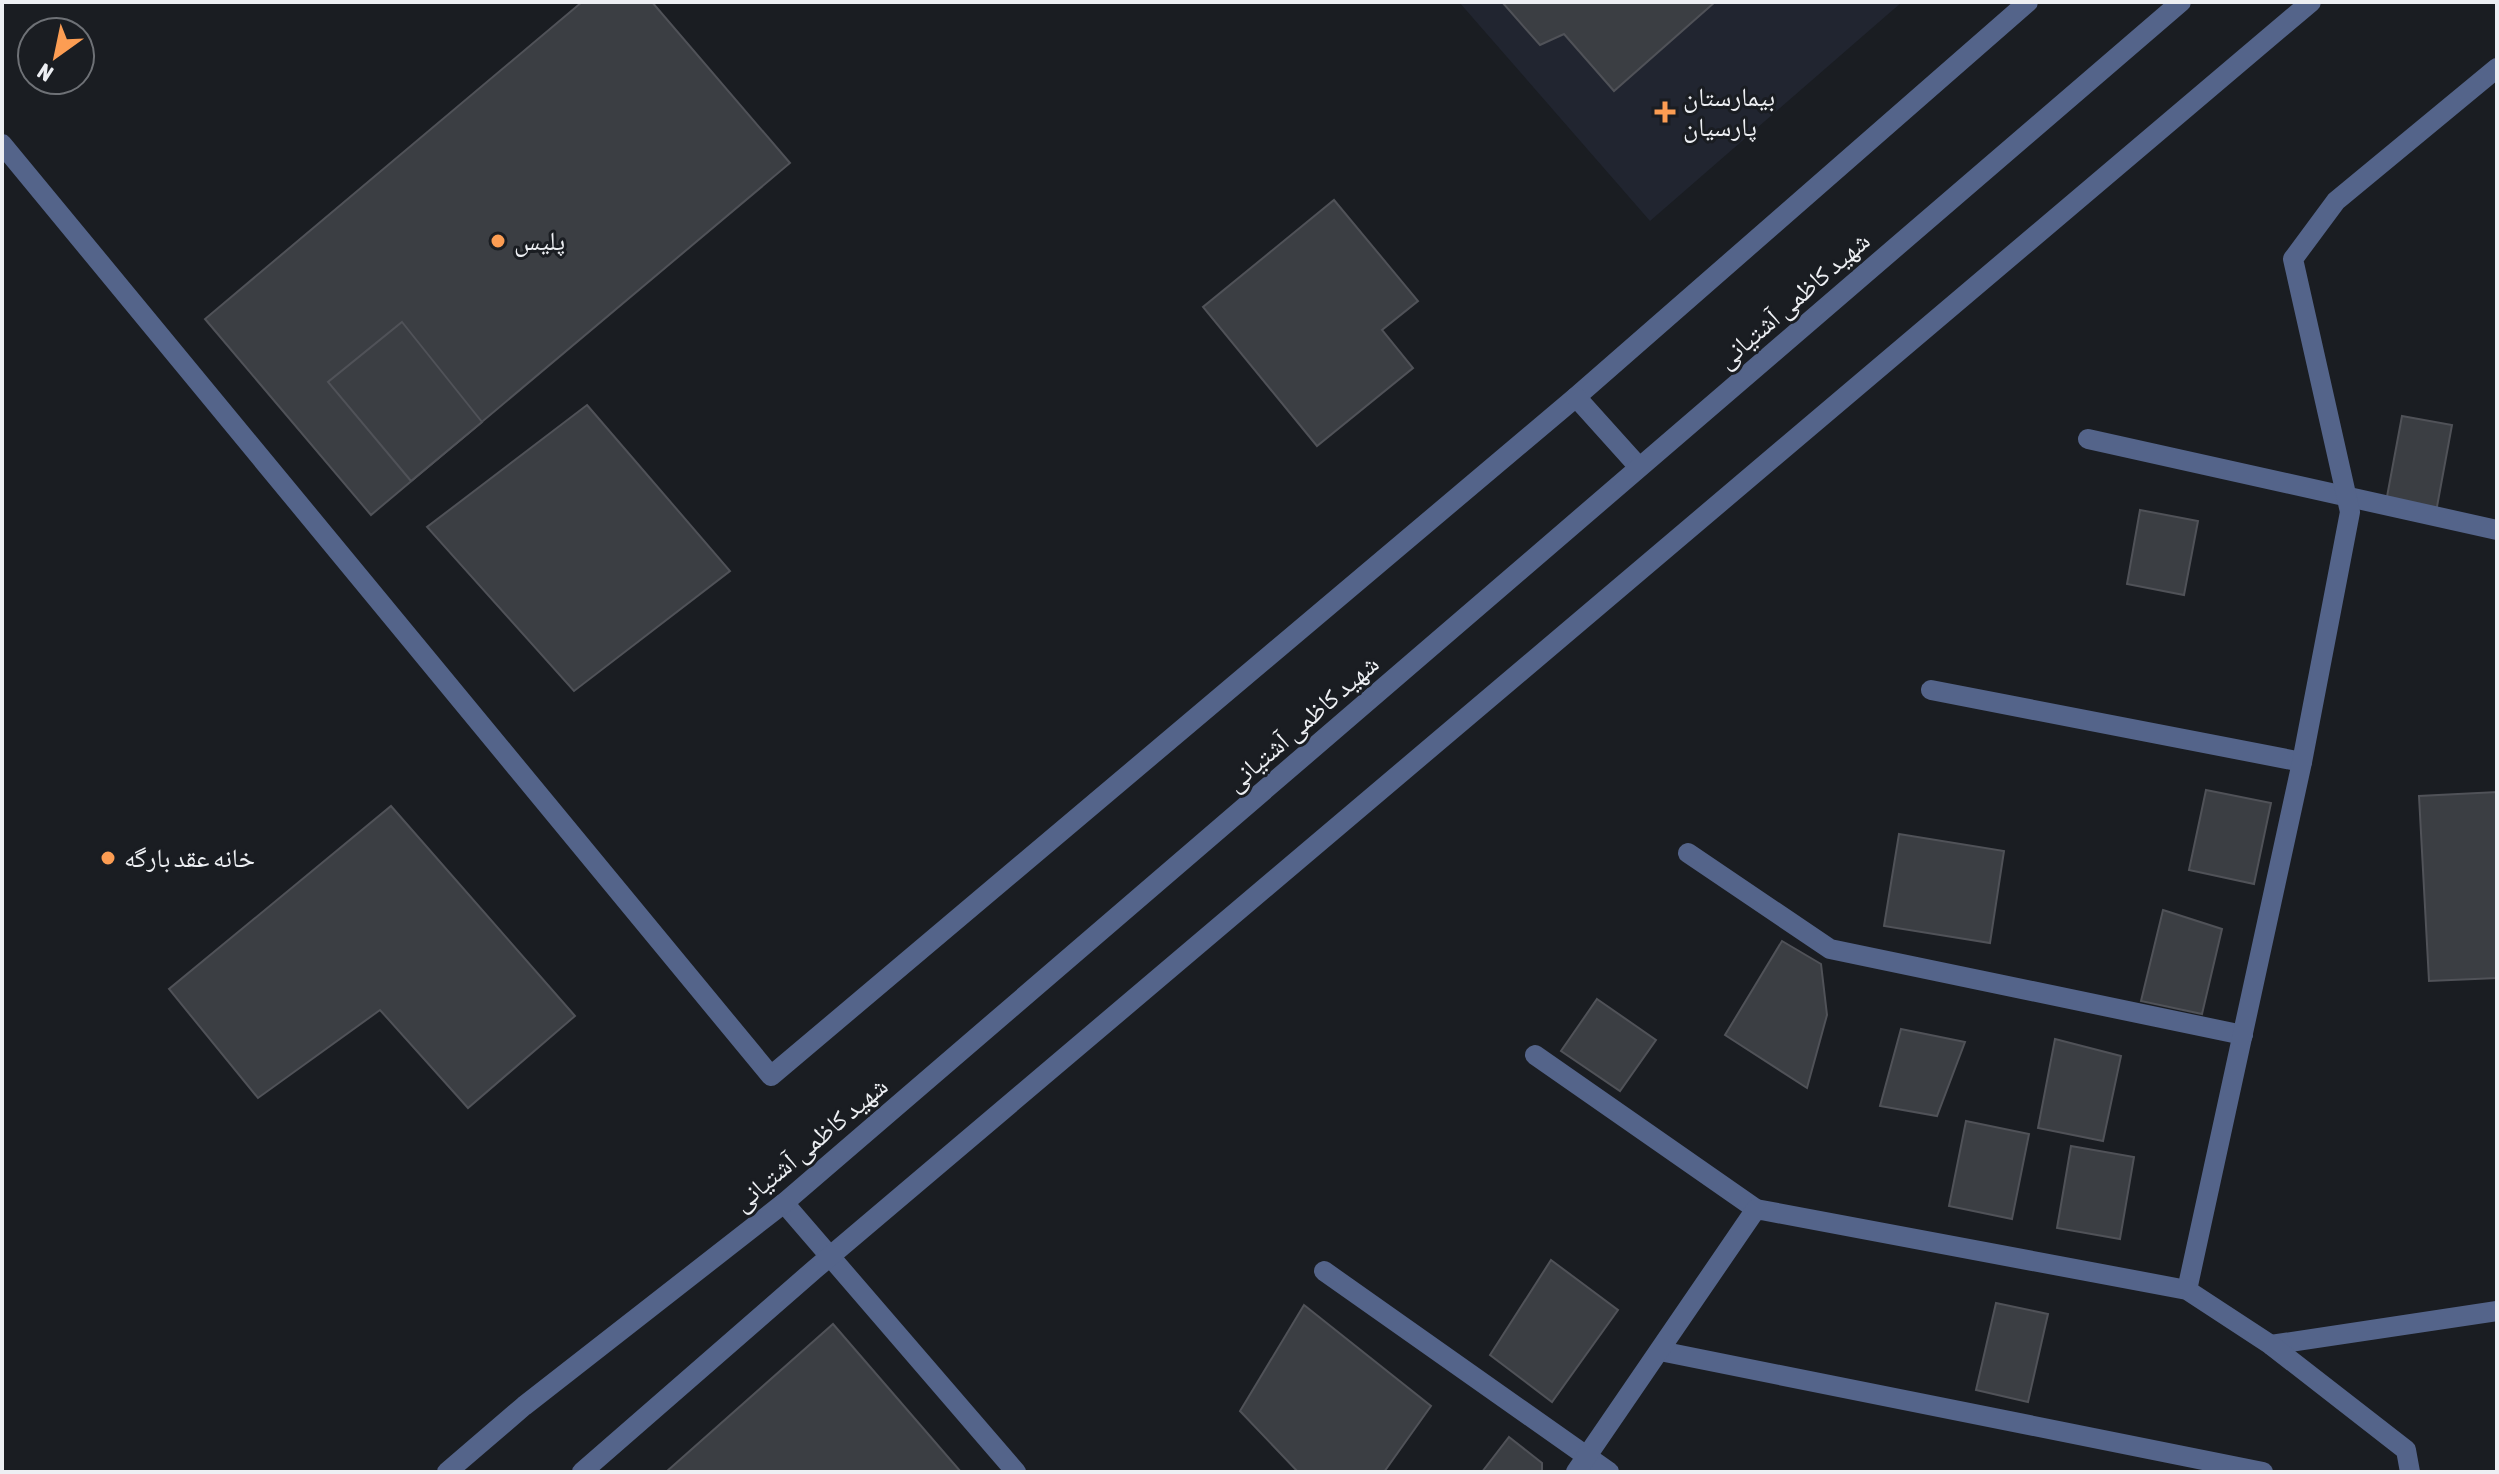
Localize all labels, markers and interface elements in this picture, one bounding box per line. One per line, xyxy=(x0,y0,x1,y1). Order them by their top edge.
north arrow xyxy=(16,16,96,96)
text: N xyxy=(33,58,58,87)
place label: بیمارستان پارسیان xyxy=(1683,82,1775,143)
marker: بیمارستان پارسیان xyxy=(1654,101,1676,123)
place label: پلیس xyxy=(514,226,565,257)
street label: شهید کاظمی آشتیانی xyxy=(1710,226,1876,375)
marker: پلیس xyxy=(489,232,507,250)
street label: شهید کاظمی آشتیانی xyxy=(1219,649,1385,798)
place label: خانه عقد بارگه xyxy=(124,843,255,873)
marker: خانه عقد بارگه xyxy=(99,849,117,867)
street label: شهید کاظمی آشتیانی xyxy=(727,1071,894,1218)

